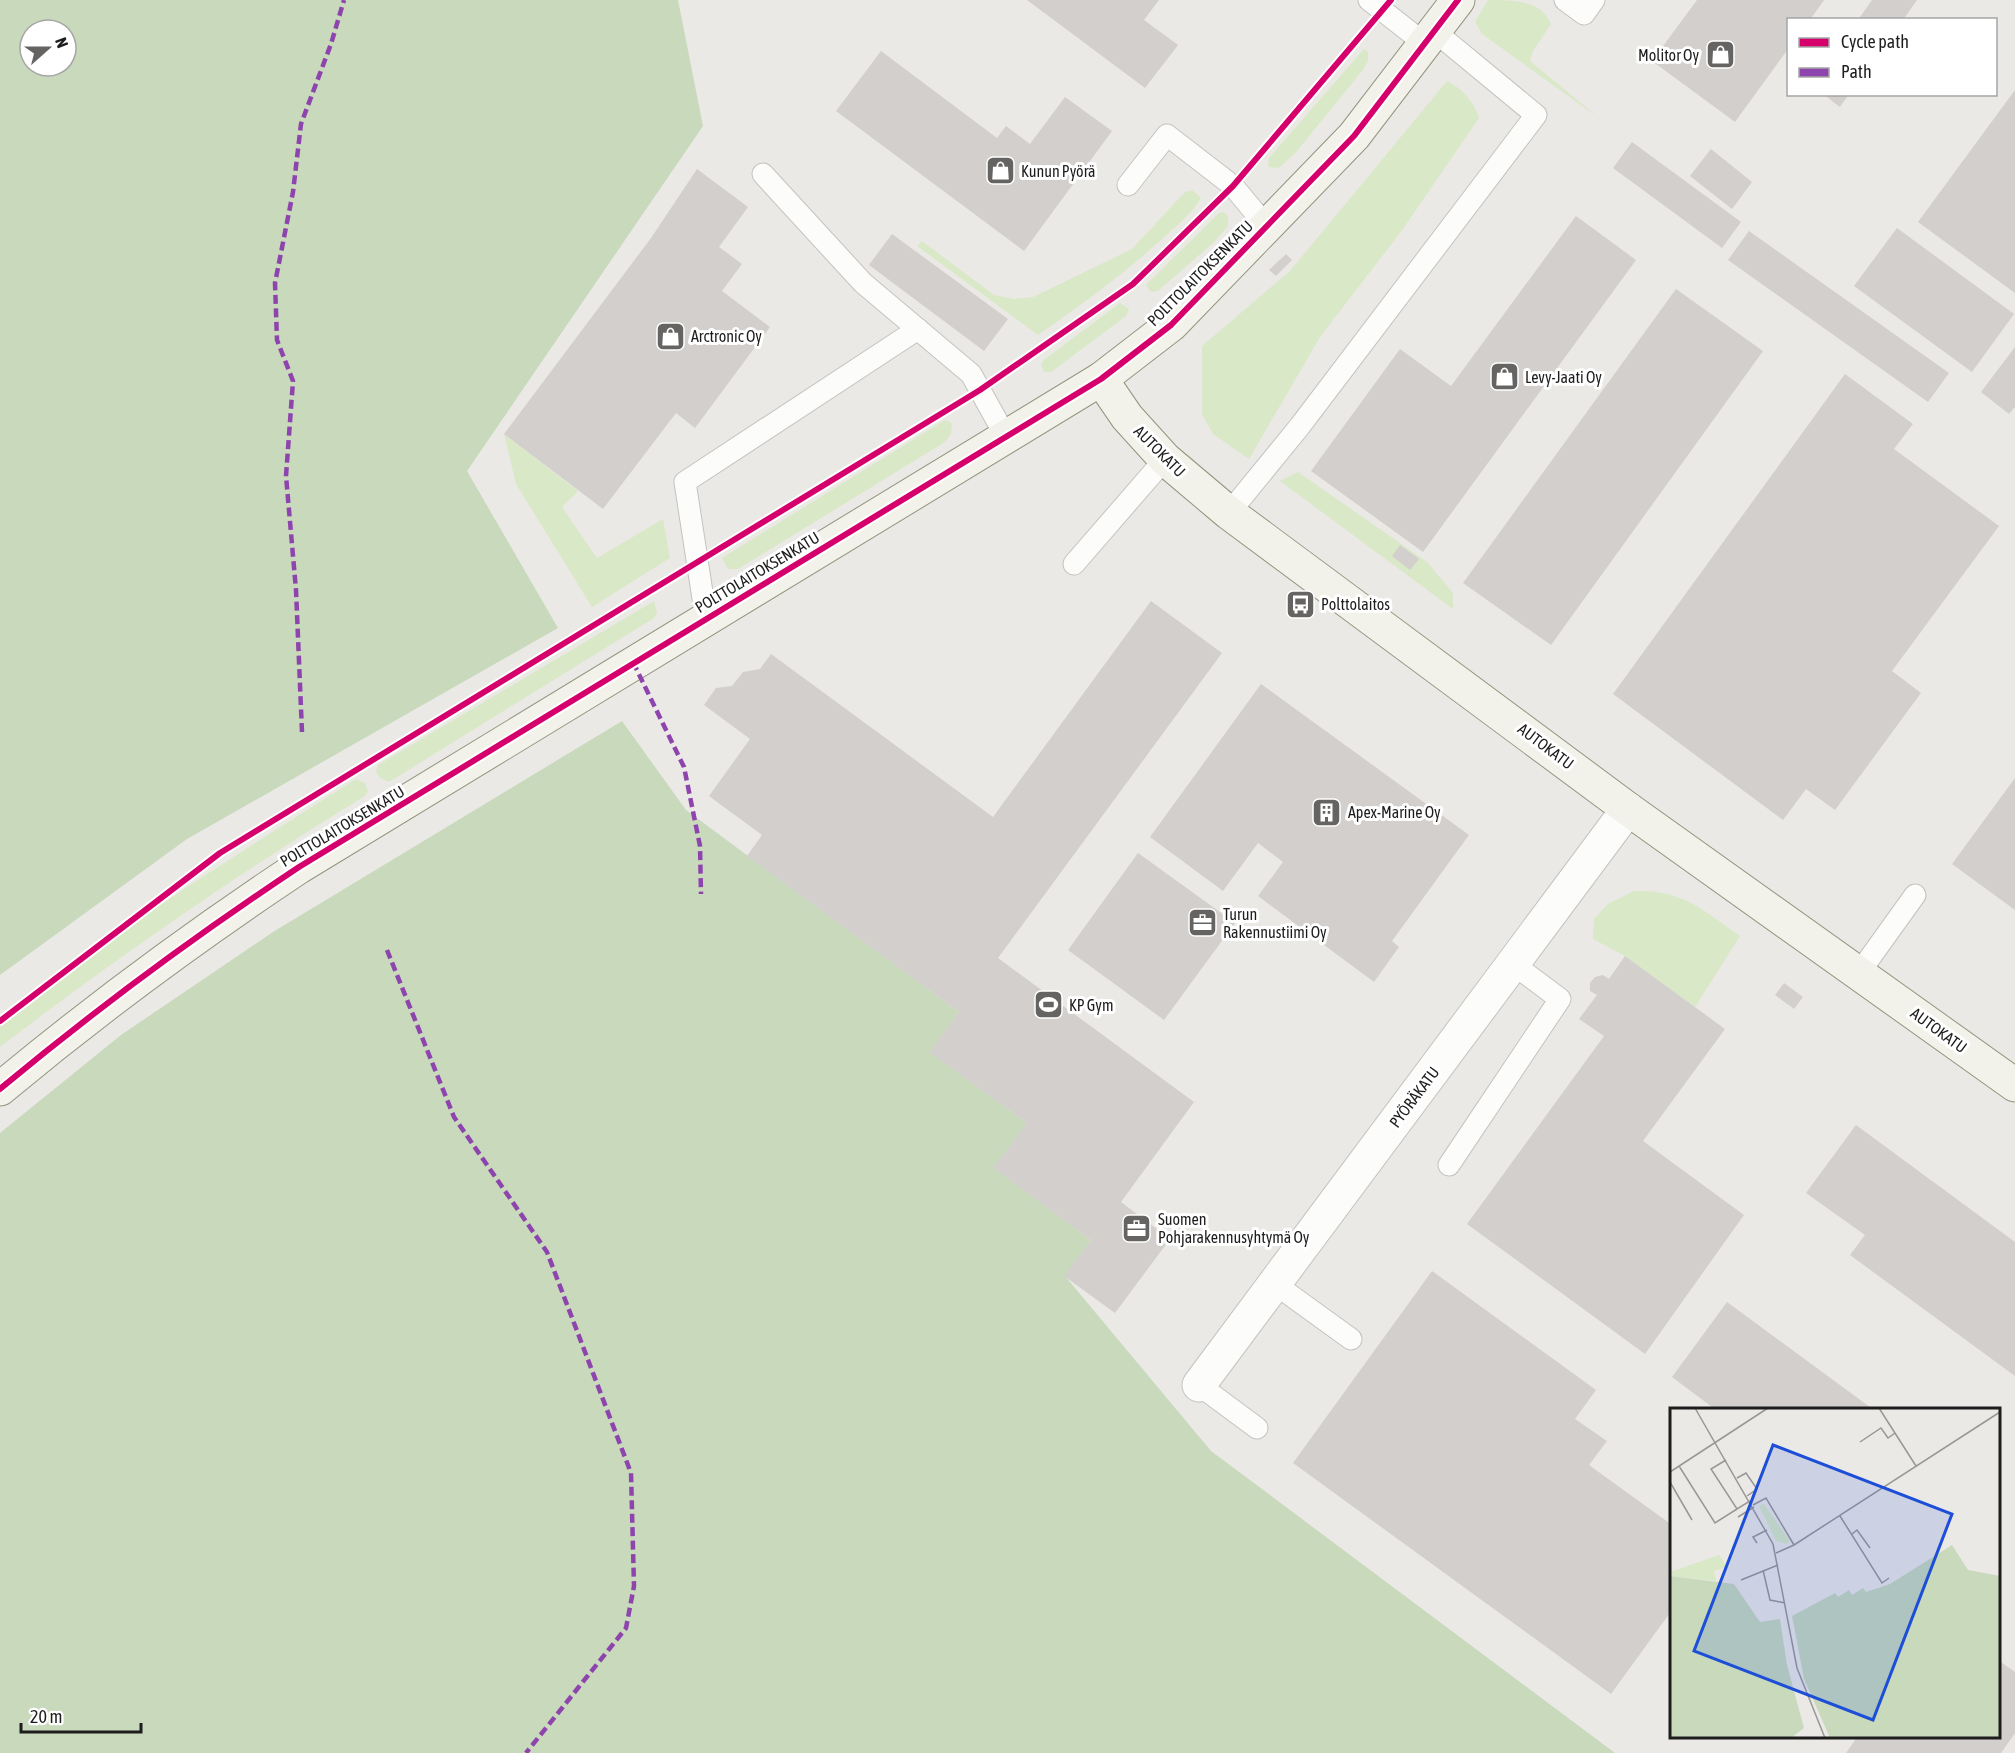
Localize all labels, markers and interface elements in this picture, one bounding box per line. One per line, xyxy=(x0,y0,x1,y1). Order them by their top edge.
north arrow xyxy=(18,18,78,78)
legend xyxy=(1787,18,1997,96)
text: Cycle path xyxy=(1841,31,1909,52)
text: N xyxy=(52,35,72,50)
shop icon: Molitor Oy xyxy=(1704,39,1736,71)
place label: Molitor Oy xyxy=(1638,46,1699,65)
text: Path xyxy=(1841,61,1872,82)
shop icon: Kunun Pyörä xyxy=(984,155,1016,187)
place label: Kunun Pyörä xyxy=(1021,162,1095,181)
street label: POLTTOLAITOKSENKATU xyxy=(1144,217,1256,329)
shop icon: Arctronic Oy xyxy=(654,320,686,352)
place label: Arctronic Oy xyxy=(691,327,762,346)
shop icon: Levy-Jaati Oy xyxy=(1488,361,1520,393)
place label: Levy-Jaati Oy xyxy=(1525,368,1602,387)
street label: AUTOKATU xyxy=(1131,422,1189,480)
street label: POLTTOLAITOKSENKATU xyxy=(692,528,822,616)
bus stop icon: Polttolaitos xyxy=(1284,588,1316,620)
place label: Polttolaitos xyxy=(1321,595,1390,613)
street label: AUTOKATU xyxy=(1515,719,1577,773)
street label: POLTTOLAITOKSENKATU xyxy=(277,782,407,870)
building icon: Apex-Marine Oy xyxy=(1311,796,1343,828)
place label: Apex-Marine Oy xyxy=(1348,803,1441,822)
place label: Turun Rakennustiimi Oy xyxy=(1223,905,1327,942)
office icon: Turun Rakennustiimi Oy xyxy=(1186,907,1218,939)
sports icon: KP Gym xyxy=(1032,989,1064,1021)
place label: KP Gym xyxy=(1069,996,1113,1015)
street label: AUTOKATU xyxy=(1907,1004,1971,1056)
street label: PYÖRÄKATU xyxy=(1385,1063,1443,1131)
place label: Suomen Pohjarakennusyhtymä Oy xyxy=(1158,1210,1310,1247)
office icon: Suomen Pohjarakennusyhtymä Oy xyxy=(1121,1212,1153,1244)
inset map xyxy=(1670,1408,2000,1738)
scale bar xyxy=(21,1696,141,1734)
text: 20 m xyxy=(30,1706,62,1727)

